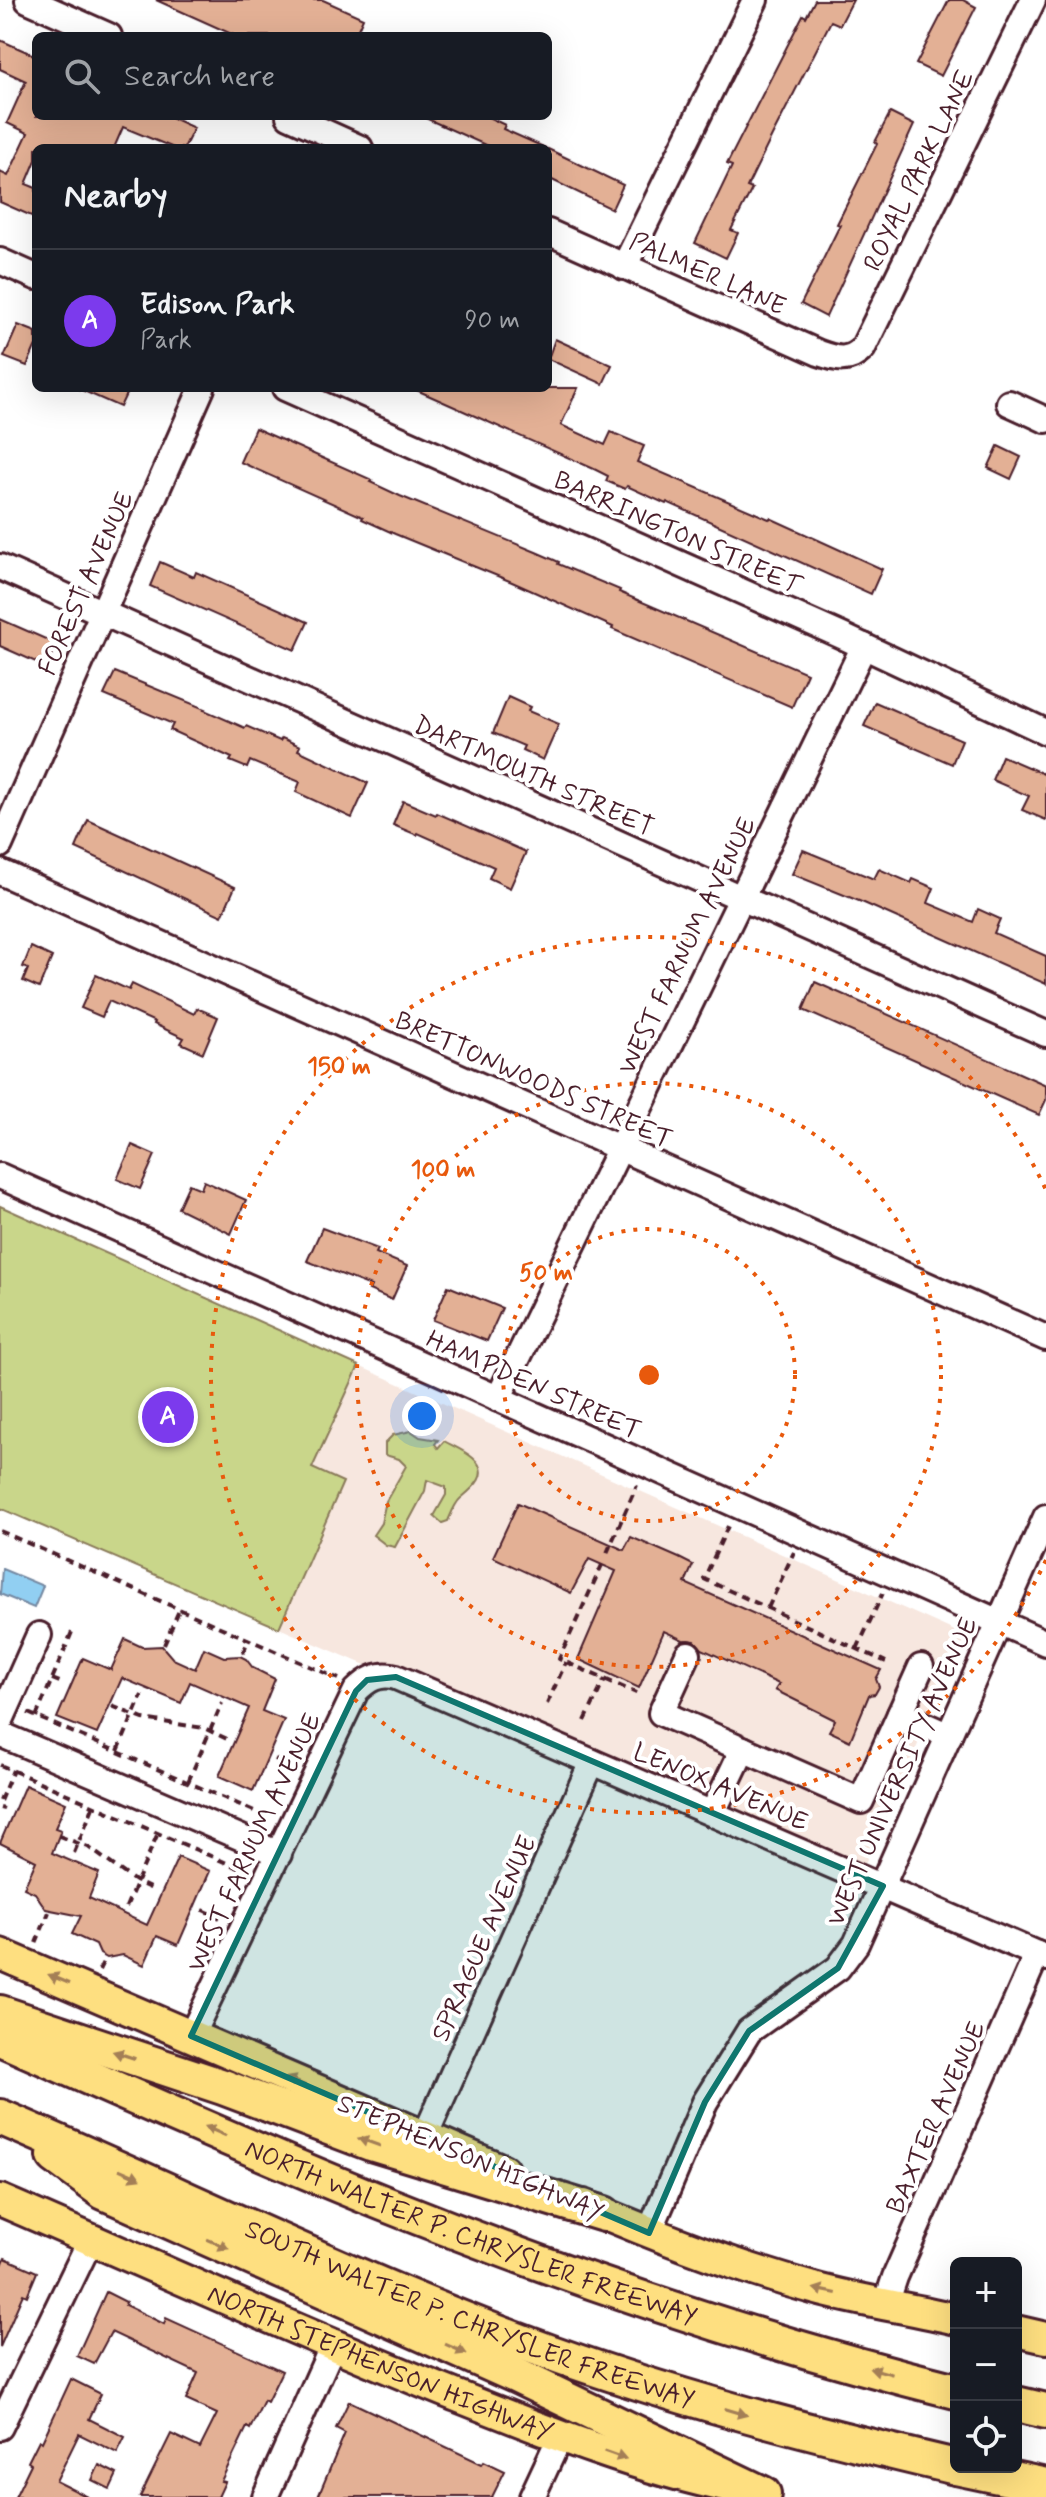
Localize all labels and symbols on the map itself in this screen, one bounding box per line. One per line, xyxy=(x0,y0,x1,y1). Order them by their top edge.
street label: ROYAL PARK LANE xyxy=(856,65,983,277)
street label: PALMER LANE xyxy=(624,225,791,324)
street label: BARRINGTON STREET xyxy=(548,464,807,604)
street label: FOREST AVENUE xyxy=(31,486,143,681)
street label: DARTMOUTH STREET xyxy=(408,708,659,845)
street label: WEST FARNUM AVENUE xyxy=(611,812,765,1080)
street label: BRETTONWOODS STREET xyxy=(389,1004,677,1157)
text: 150 m xyxy=(307,1052,371,1083)
text: 100 m xyxy=(411,1155,475,1186)
text: 50 m xyxy=(519,1258,573,1289)
street label: HAMPDEN STREET xyxy=(420,1323,646,1448)
centre of rings xyxy=(635,1361,663,1389)
pin: A xyxy=(142,1387,194,1447)
your location xyxy=(402,1396,442,1436)
street label: WEST UNIVERSITY AVENUE xyxy=(819,1612,986,1932)
street label: WEST FARNUM AVENUE xyxy=(180,1708,330,1978)
street label: LENOX AVENUE xyxy=(628,1736,813,1840)
street label: SPRAGUE AVENUE xyxy=(424,1831,545,2047)
one-way arrow xyxy=(47,1972,70,1986)
street label: BAXTER AVENUE xyxy=(879,2016,994,2219)
one-way arrow xyxy=(111,2048,135,2060)
one-way arrow xyxy=(286,2075,309,2088)
street label: STEPHENSON HIGHWAY xyxy=(332,2087,609,2230)
one-way arrow xyxy=(203,2125,227,2138)
street label: NORTH WALTER P. CHRYSLER FREEWAY xyxy=(239,2132,701,2335)
one-way arrow xyxy=(356,2135,380,2147)
one-way arrow xyxy=(118,2168,142,2181)
street label: SOUTH WALTER P. CHRYSLER FREEWAY xyxy=(239,2213,698,2418)
one-way arrow xyxy=(206,2237,230,2251)
street label: NORTH STEPHENSON HIGHWAY xyxy=(202,2278,558,2451)
one-way arrow xyxy=(812,2284,837,2297)
one-way arrow xyxy=(444,2342,468,2356)
one-way arrow xyxy=(868,2364,893,2376)
one-way arrow xyxy=(725,2406,749,2419)
one-way arrow xyxy=(603,2450,627,2462)

